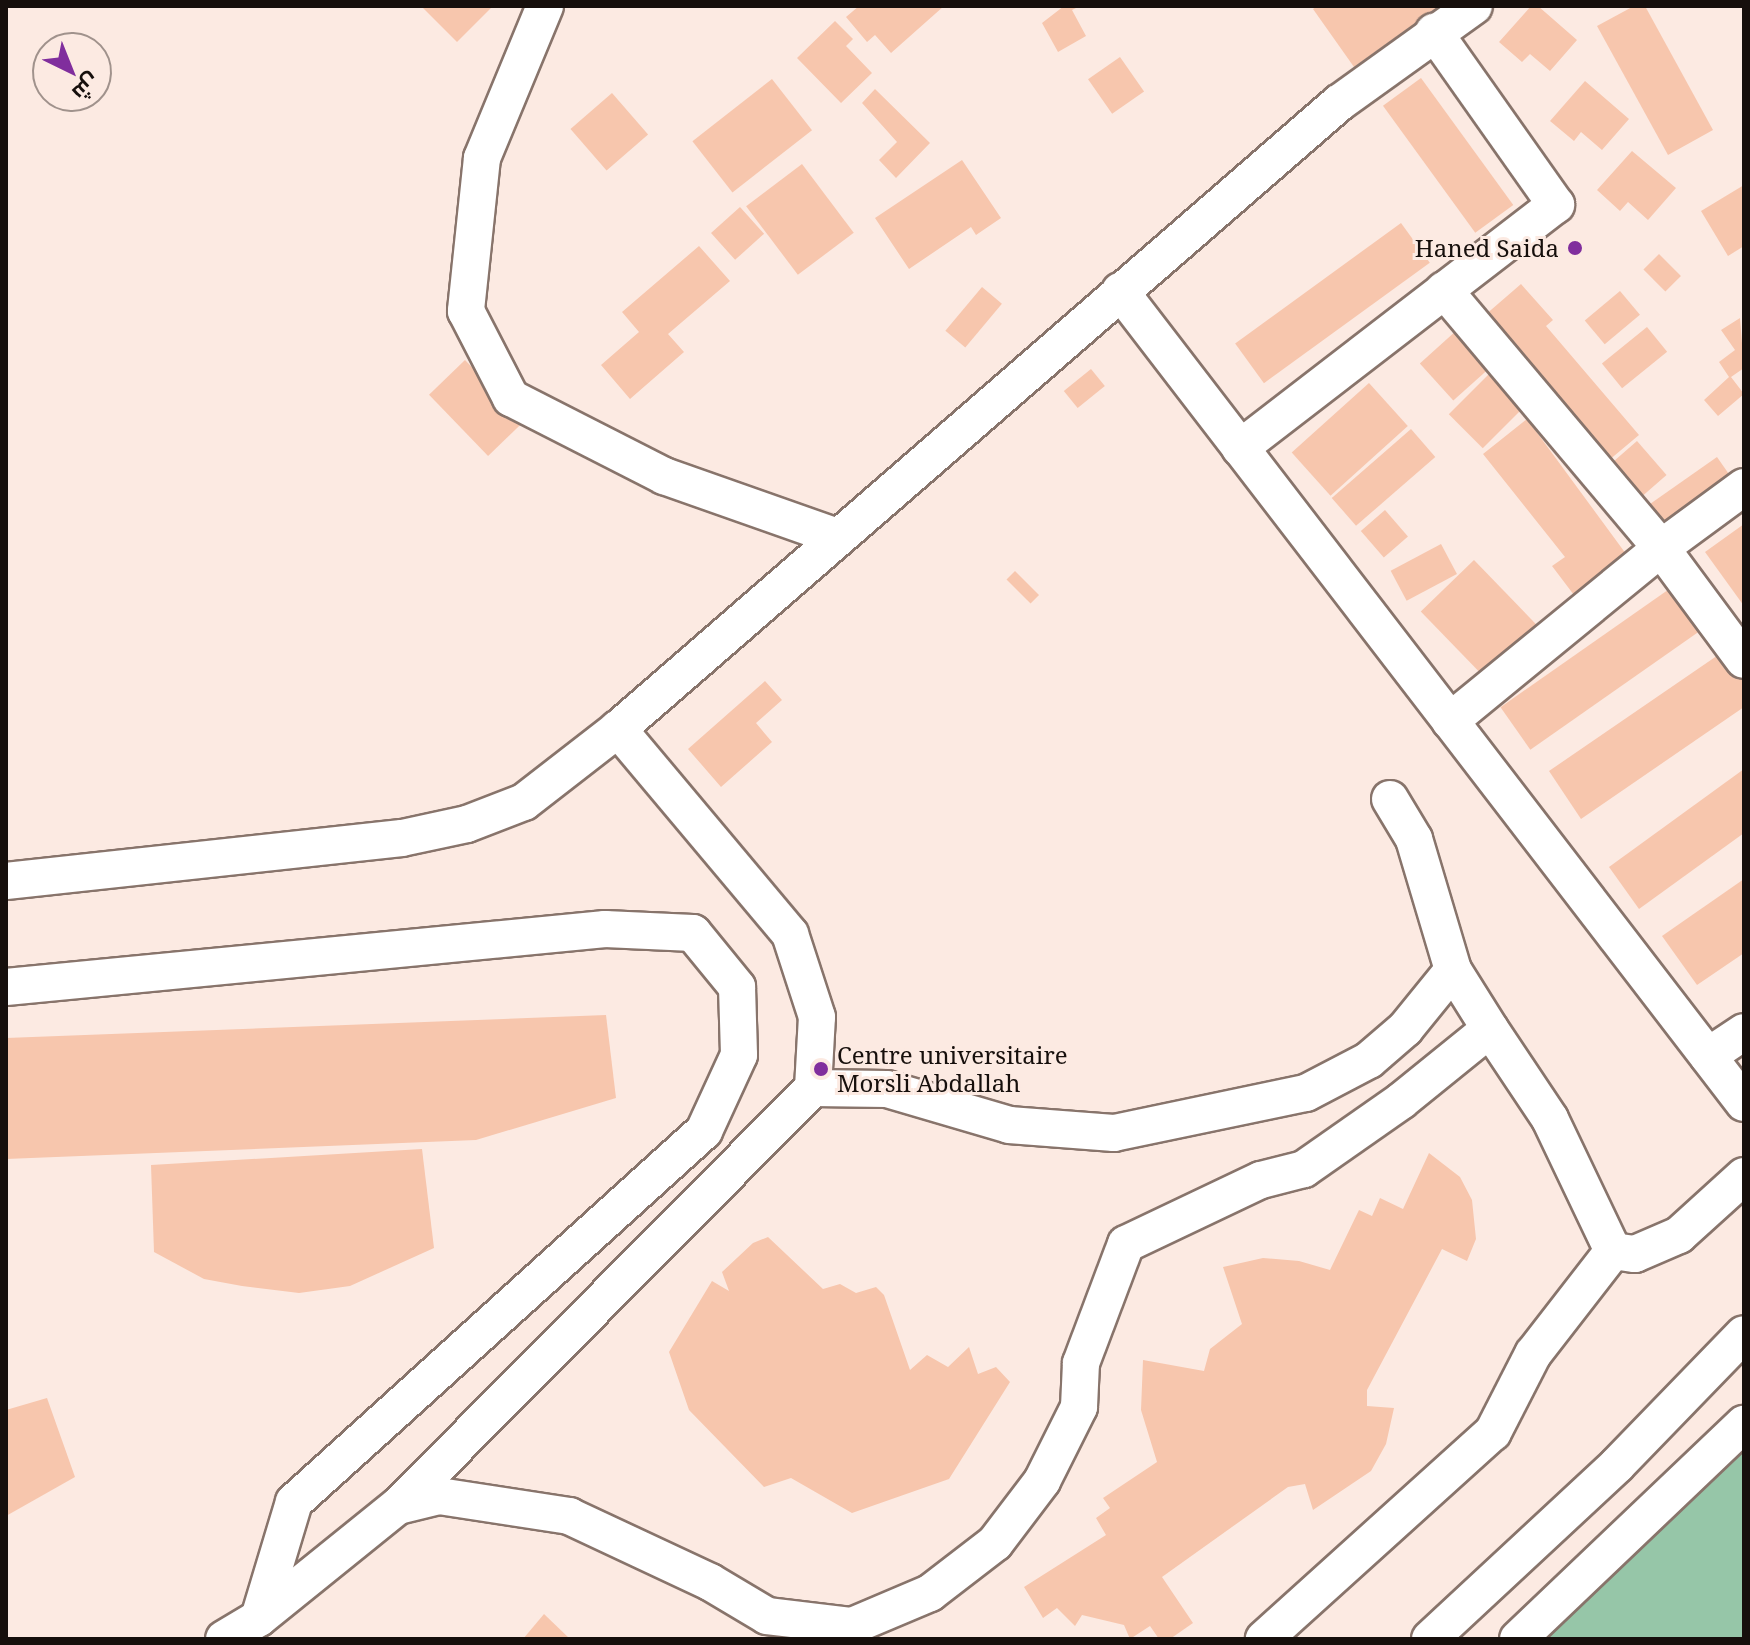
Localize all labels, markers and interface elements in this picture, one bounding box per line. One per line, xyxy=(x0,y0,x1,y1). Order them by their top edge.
north arrow xyxy=(32,32,112,112)
text: ش xyxy=(66,67,108,109)
place label: Haned Saida xyxy=(1415,234,1559,262)
marker: Haned Saida xyxy=(1566,239,1584,257)
place label: Centre universitaire Morsli Abdallah xyxy=(837,1041,1068,1097)
marker: Centre universitaire Morsli Abdallah xyxy=(812,1060,830,1078)

